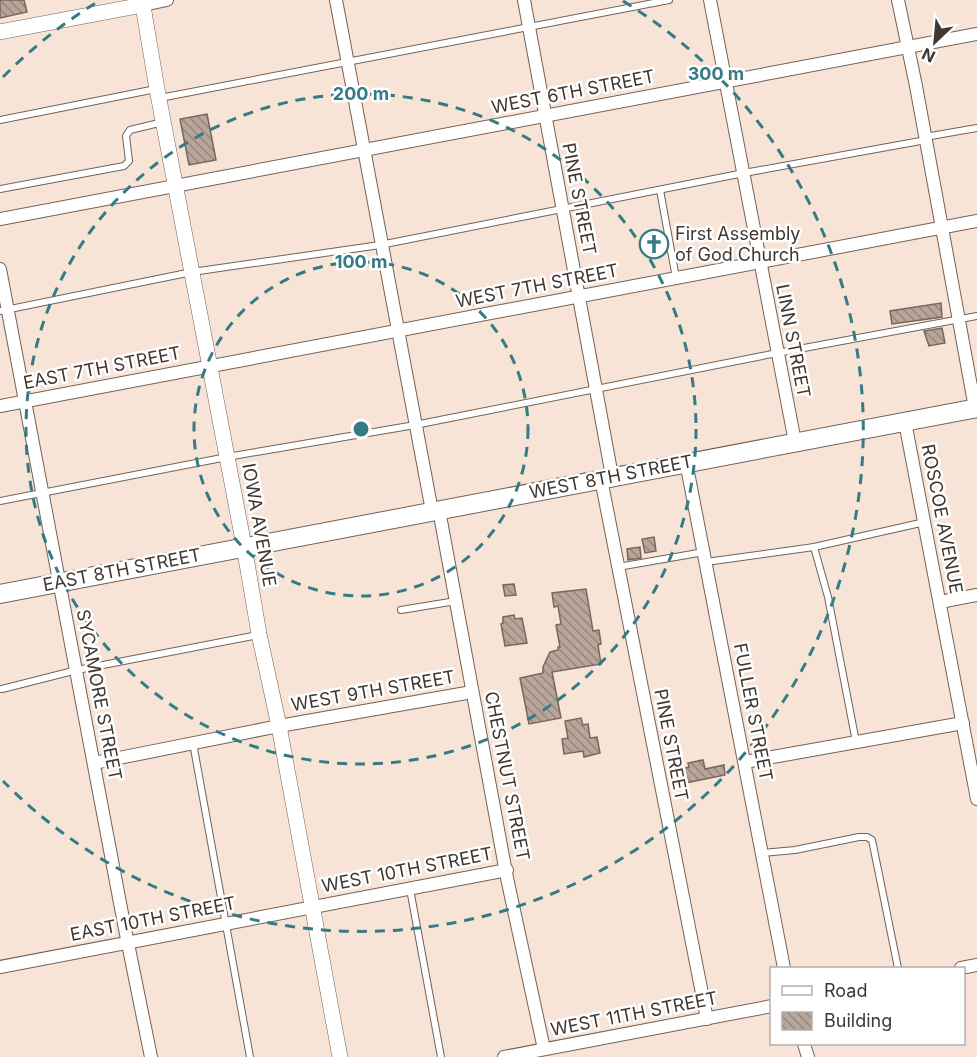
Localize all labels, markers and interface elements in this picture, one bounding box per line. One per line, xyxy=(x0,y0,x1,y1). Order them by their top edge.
north arrow xyxy=(905,12,965,72)
text: N xyxy=(919,44,938,67)
text: 300 m xyxy=(688,63,744,84)
street label: WEST 6TH STREET xyxy=(489,65,656,118)
text: 200 m xyxy=(333,83,389,104)
street label: PINE STREET xyxy=(558,141,601,257)
place label: First Assembly of God Church xyxy=(675,223,800,265)
church icon: First Assembly of God Church xyxy=(638,228,670,260)
text: 100 m xyxy=(335,251,387,272)
street label: WEST 7TH STREET xyxy=(454,259,620,312)
street label: LINN STREET xyxy=(772,282,815,399)
street label: EAST 7TH STREET xyxy=(22,342,182,393)
centre of rings xyxy=(351,419,371,439)
street label: ROSCOE AVENUE xyxy=(918,442,967,595)
street label: WEST 8TH STREET xyxy=(527,450,694,503)
street label: IOWA AVENUE xyxy=(238,462,281,588)
street label: EAST 8TH STREET xyxy=(41,544,203,595)
street label: SYCAMORE STREET xyxy=(73,608,126,782)
street label: FULLER STREET xyxy=(730,641,777,783)
street label: WEST 9TH STREET xyxy=(289,666,456,715)
street label: PINE STREET xyxy=(650,687,693,803)
street label: CHESTNUT STREET xyxy=(481,689,534,862)
street label: WEST 10TH STREET xyxy=(320,843,494,896)
street label: EAST 10TH STREET xyxy=(68,892,237,945)
legend xyxy=(770,967,965,1045)
text: Road xyxy=(824,980,867,1001)
street label: WEST 11TH STREET xyxy=(549,987,719,1040)
text: Building xyxy=(824,1010,892,1031)

